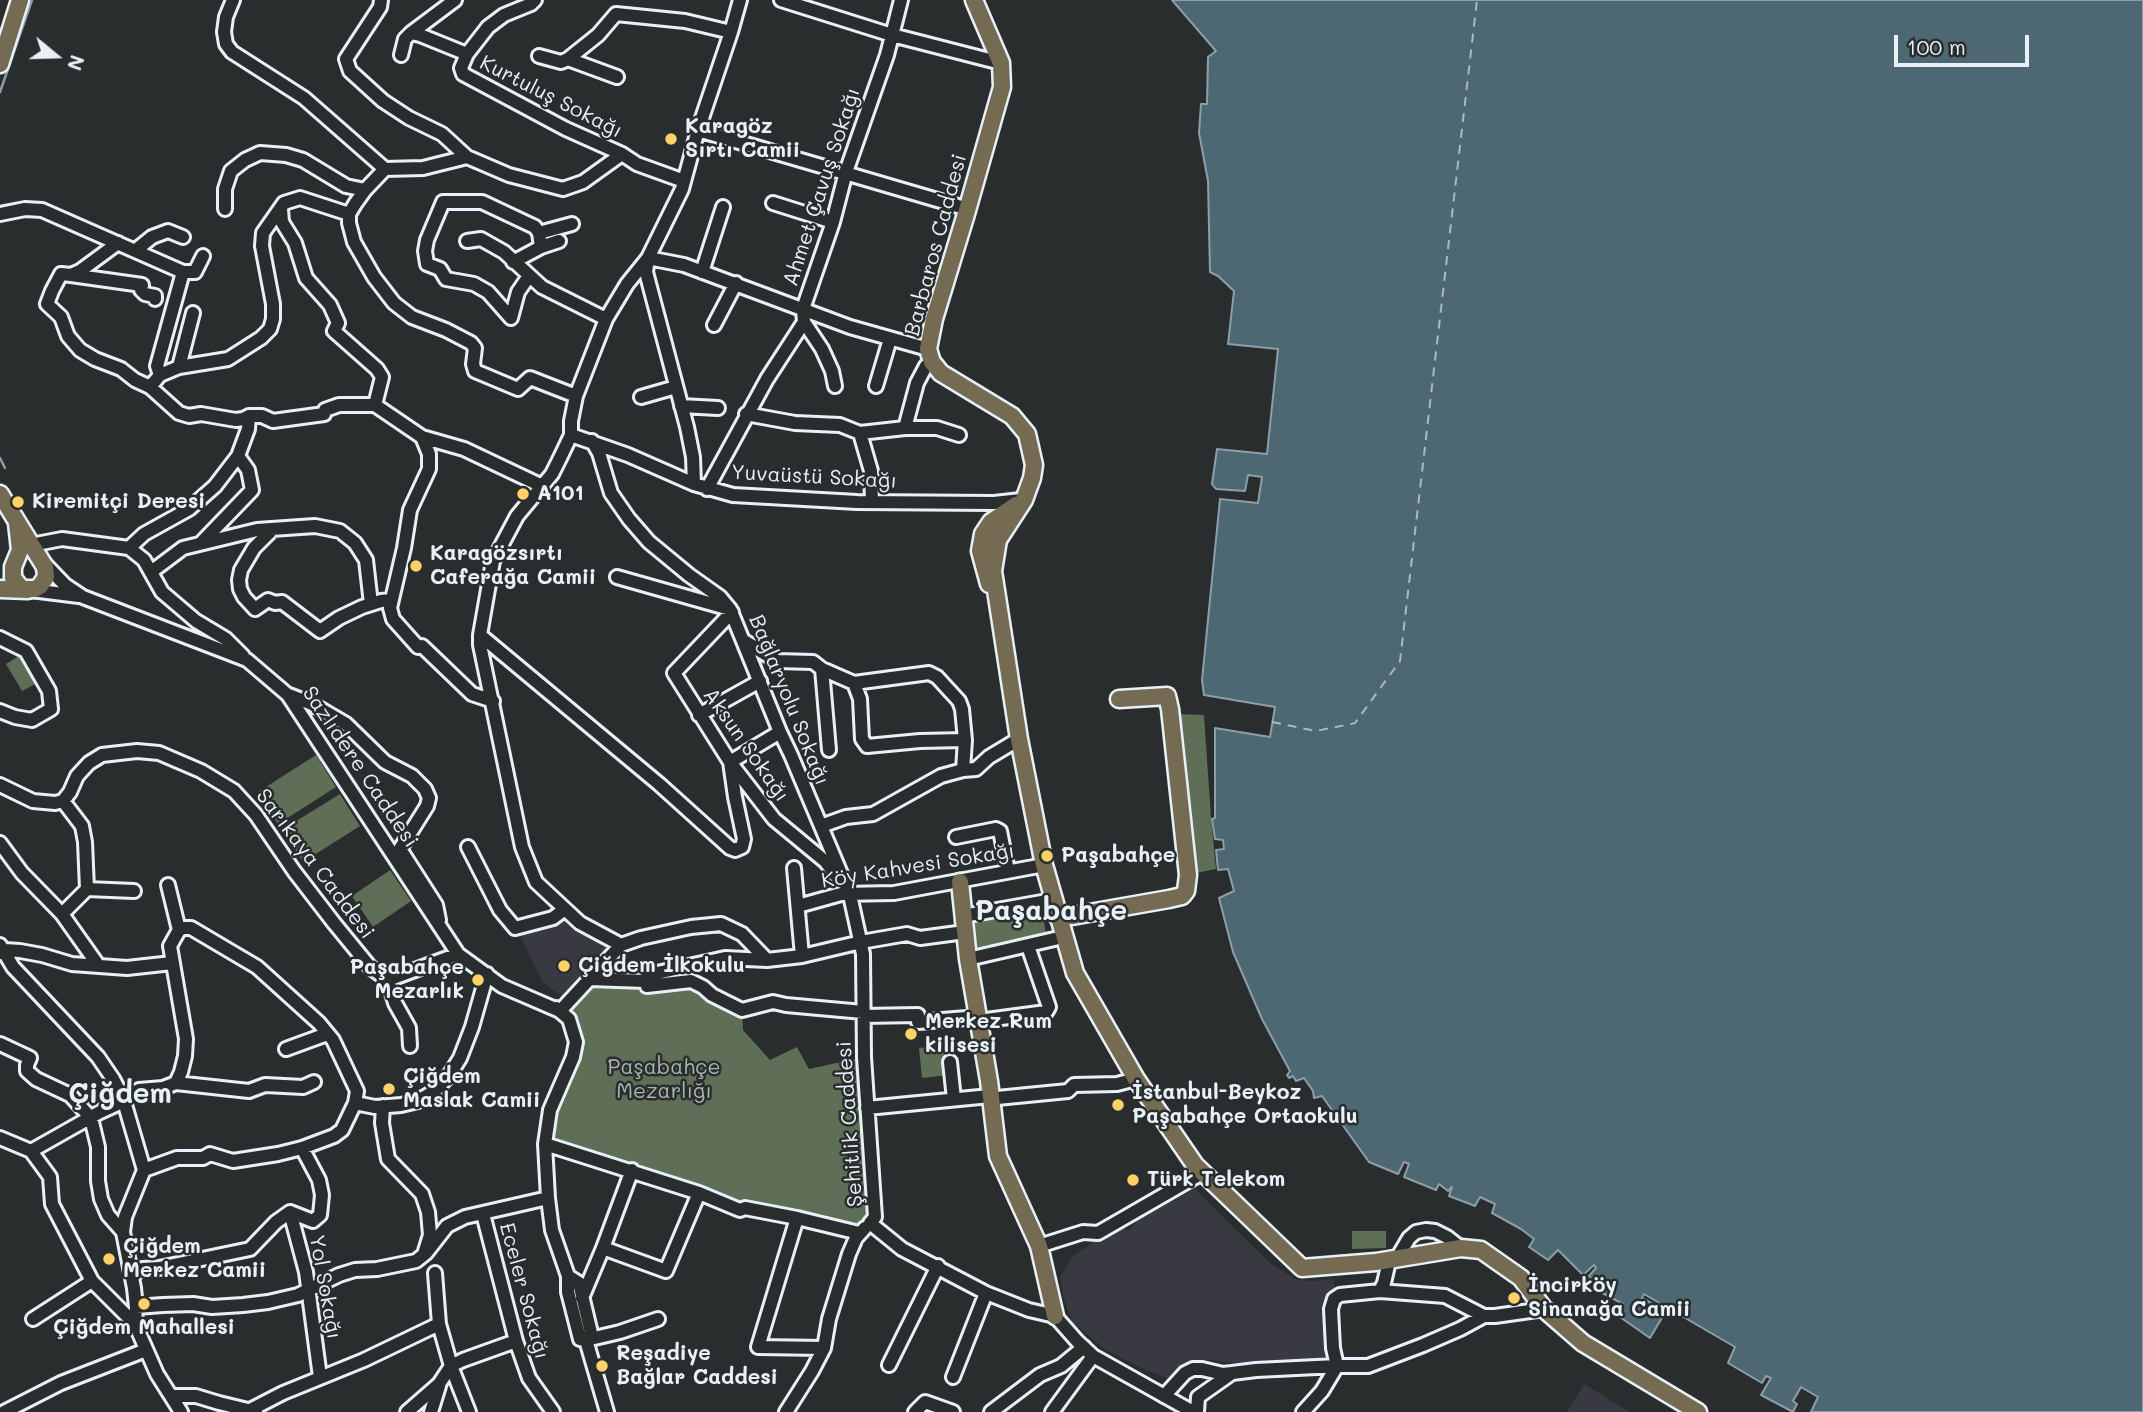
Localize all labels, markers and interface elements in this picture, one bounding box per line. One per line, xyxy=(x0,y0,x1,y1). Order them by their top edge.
north arrow xyxy=(21,21,91,91)
scale bar xyxy=(1898,21,2033,65)
text: 100 m xyxy=(1907,33,1966,60)
street label: Kurtuluş Sokağı xyxy=(476,50,626,144)
text: N xyxy=(62,52,90,74)
street label: Ahmet Çavuş Sokağı xyxy=(778,85,866,289)
place label: Karagöz Sırtı Camii xyxy=(685,114,800,164)
marker: Karagöz Sırtı Camii xyxy=(663,131,679,147)
street label: Barbaros Caddesi xyxy=(900,151,972,339)
street label: Yuvaüstü Sokağı xyxy=(731,460,897,494)
place label: A101 xyxy=(537,481,584,507)
marker: A101 xyxy=(515,486,531,502)
place label: Kiremitçi Deresi xyxy=(32,489,205,515)
marker: Kiremitçi Deresi xyxy=(10,494,26,510)
place label: Karagözsırtı Caferağa Camii xyxy=(430,541,596,591)
marker: Karagözsırtı Caferağa Camii xyxy=(408,558,424,574)
street label: Bağlaryolu Sokağı xyxy=(743,611,835,789)
street label: Sazlıdere Caddesi xyxy=(297,681,423,853)
street label: Aksun Sokağı xyxy=(698,683,794,807)
street label: Sarıkaya Caddesi xyxy=(250,784,380,944)
street label: Köy Kahvesi Sokağı xyxy=(820,838,1016,894)
place label: Paşabahçe xyxy=(1061,843,1175,869)
marker: Paşabahçe xyxy=(1039,848,1055,864)
district label: Paşabahçe xyxy=(975,894,1127,928)
place label: Çiğdem İlkokulu xyxy=(578,953,745,979)
place label: Paşabahçe Mezarlık xyxy=(350,955,464,1005)
marker: Çiğdem İlkokulu xyxy=(556,958,572,974)
marker: Paşabahçe Mezarlık xyxy=(470,972,486,988)
place label: Merkez Rum kilisesi xyxy=(925,1009,1052,1059)
marker: Merkez Rum kilisesi xyxy=(903,1026,919,1042)
street label: Şehitlik Caddesi xyxy=(832,1040,868,1208)
park label: Paşabahçe Mezarlığı xyxy=(608,1055,720,1105)
place label: Çiğdem Maslak Camii xyxy=(403,1064,540,1114)
district label: Çiğdem xyxy=(68,1077,172,1111)
place label: İstanbul-Beykoz Paşabahçe Ortaokulu xyxy=(1132,1080,1358,1130)
marker: Çiğdem Maslak Camii xyxy=(381,1081,397,1097)
marker: İstanbul-Beykoz Paşabahçe Ortaokulu xyxy=(1110,1097,1126,1113)
place label: Türk Telekom xyxy=(1147,1167,1285,1193)
marker: Türk Telekom xyxy=(1125,1172,1141,1188)
street label: Eceler Sokağı xyxy=(494,1220,554,1362)
street label: Yol Sokağı xyxy=(303,1233,347,1341)
place label: Çiğdem Merkez Camii xyxy=(123,1234,266,1284)
marker: Çiğdem Merkez Camii xyxy=(101,1251,117,1267)
place label: İncirköy Sinanağa Camii xyxy=(1528,1273,1690,1323)
marker: İncirköy Sinanağa Camii xyxy=(1506,1290,1522,1306)
marker: Çiğdem Mahallesi xyxy=(136,1296,152,1312)
place label: Çiğdem Mahallesi xyxy=(53,1315,235,1341)
place label: Reşadiye Bağlar Caddesi xyxy=(616,1341,778,1391)
marker: Reşadiye Bağlar Caddesi xyxy=(594,1358,610,1374)

